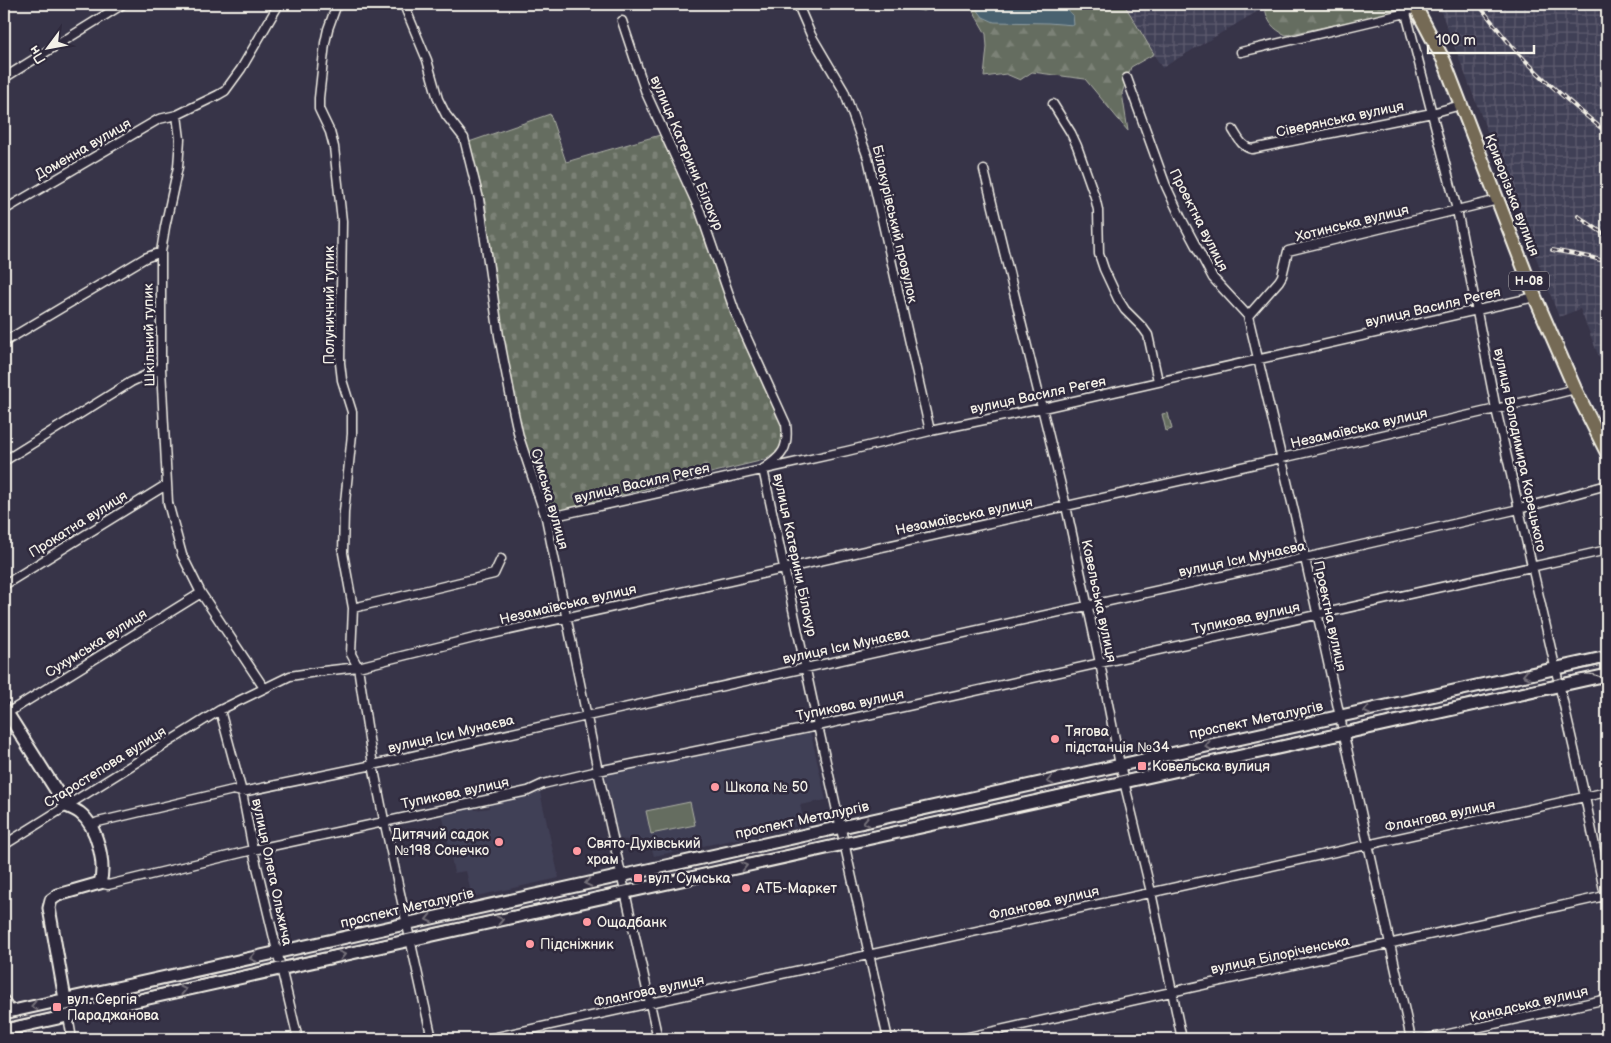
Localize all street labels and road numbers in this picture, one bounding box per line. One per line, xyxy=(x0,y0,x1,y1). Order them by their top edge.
street label: вулиця Катерини Білокур xyxy=(647,73,727,233)
street label: Сіверянська вулиця xyxy=(1275,97,1406,141)
street label: Доменна вулиця xyxy=(32,115,134,183)
street label: Криворізька вулиця xyxy=(1481,132,1543,259)
street label: Білокурівський провулок xyxy=(869,143,922,305)
street label: Проектна вулиця xyxy=(1166,166,1232,274)
street label: Хотинська вулиця xyxy=(1293,201,1411,245)
street label: Полуничний тупик xyxy=(321,245,338,364)
road number: Н-08 xyxy=(1509,272,1549,290)
street label: Шкільний тупик xyxy=(140,283,158,387)
street label: вулиця Василя Регея xyxy=(1364,283,1503,331)
street label: вулиця Володимира Корецького xyxy=(1490,347,1550,553)
street label: вулиця Василя Регея xyxy=(969,372,1108,418)
street label: Незамаївська вулиця xyxy=(1289,404,1429,452)
street label: Сумська вулиця xyxy=(528,447,573,551)
street label: вулиця Василя Регея xyxy=(573,459,712,507)
street label: вулиця Катерини Білокур xyxy=(769,472,821,638)
street label: Прокатна вулиця xyxy=(25,487,131,561)
street label: Незамаївська вулиця xyxy=(894,493,1034,539)
street label: вулиця Іси Мунаєва xyxy=(1177,537,1308,581)
street label: Ковельська вулиця xyxy=(1078,538,1120,664)
street label: Проектна вулиця xyxy=(1310,559,1350,673)
street label: Незамаївська вулиця xyxy=(498,580,638,628)
street label: Тупикова вулиця xyxy=(1190,598,1302,638)
street label: Сухумська вулиця xyxy=(42,605,150,681)
street label: вулиця Іси Мунаєва xyxy=(781,624,912,668)
street label: Тупикова вулиця xyxy=(794,685,906,725)
street label: проспект Металургів xyxy=(1188,697,1325,742)
street label: вулиця Іси Мунаєва xyxy=(386,711,516,757)
street label: Старостепова вулиця xyxy=(41,722,169,811)
street label: Тупикова вулиця xyxy=(399,773,511,813)
street label: Флангова вулиця xyxy=(1383,796,1497,836)
street label: вулиця Олега Ольжича xyxy=(248,797,296,948)
street label: проспект Металургів xyxy=(734,797,871,842)
street label: Флангова вулиця xyxy=(987,882,1101,924)
street label: проспект Металургів xyxy=(339,884,476,932)
street label: вулиця Білоріченська xyxy=(1209,932,1352,978)
street label: Флангова вулиця xyxy=(592,971,706,1011)
street label: Канадська вулиця xyxy=(1468,982,1590,1026)

